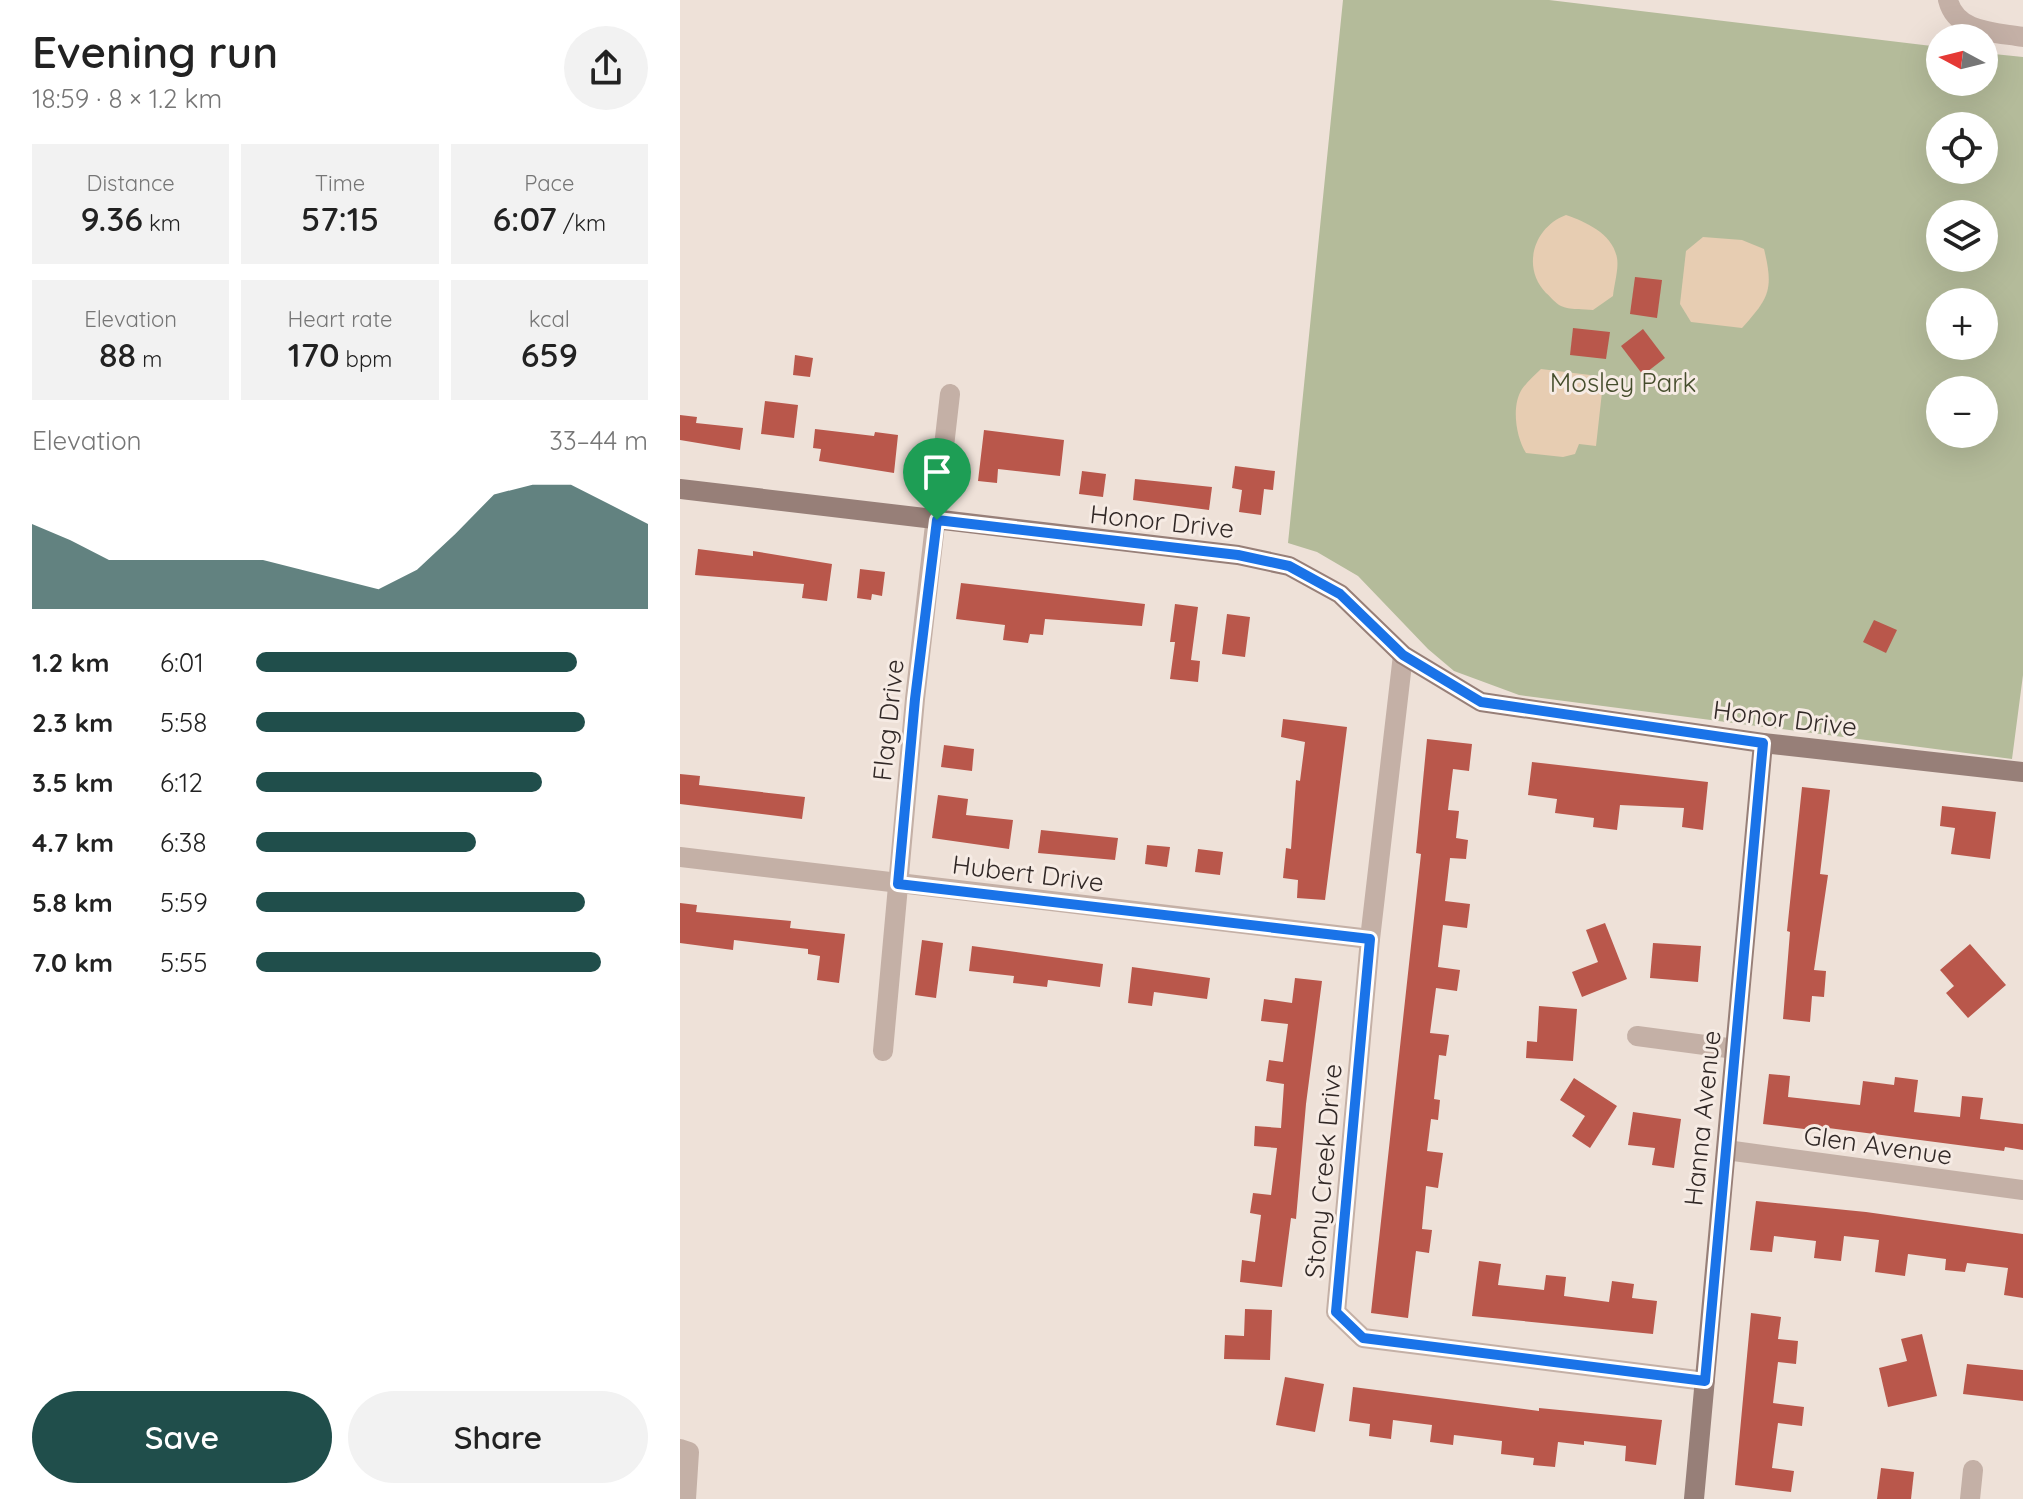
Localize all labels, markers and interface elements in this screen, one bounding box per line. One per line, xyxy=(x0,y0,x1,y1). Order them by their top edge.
text: Evening run xyxy=(32,24,278,79)
north arrow xyxy=(1926,24,1998,96)
map controls xyxy=(1926,24,1998,448)
button: share xyxy=(564,26,648,110)
text: 18:59 · 8 × 1.2 km xyxy=(32,82,222,115)
button: locate xyxy=(1926,112,1998,184)
text: Distance xyxy=(87,169,175,197)
text: Time xyxy=(315,169,365,197)
text: Pace xyxy=(524,169,574,197)
text: 9.36 xyxy=(81,197,143,240)
text: 57:15 xyxy=(301,197,379,240)
text: 6:07 xyxy=(492,197,557,240)
button: layers xyxy=(1926,200,1998,272)
text: km xyxy=(143,209,181,237)
text: /km xyxy=(557,209,606,237)
button: + xyxy=(1926,288,1998,360)
text: Elevation xyxy=(84,305,177,333)
text: Heart rate xyxy=(288,305,392,333)
text: kcal xyxy=(529,305,570,333)
text: 88 xyxy=(99,333,136,376)
text: 170 xyxy=(288,333,340,376)
text: 659 xyxy=(521,333,578,376)
text: m xyxy=(136,345,162,373)
text: bpm xyxy=(340,345,392,373)
park label: Mosley Park xyxy=(1550,366,1696,399)
button: − xyxy=(1926,376,1998,448)
text: Elevation xyxy=(32,424,142,457)
text: 33–44 m xyxy=(549,424,648,457)
pin xyxy=(903,438,971,520)
icon: arrive xyxy=(915,450,959,494)
street label: Honor Drive xyxy=(1088,497,1236,545)
text: 1.2 km xyxy=(32,646,109,679)
text: 6:01 xyxy=(160,646,204,679)
street label: Flag Drive xyxy=(865,657,911,783)
street label: Honor Drive xyxy=(1711,693,1859,743)
text: 2.3 km xyxy=(32,706,113,739)
text: 5:58 xyxy=(160,706,207,739)
text: 3.5 km xyxy=(32,766,113,799)
text: 6:12 xyxy=(160,766,203,799)
text: 4.7 km xyxy=(32,826,114,859)
text: 6:38 xyxy=(160,826,207,859)
street label: Hubert Drive xyxy=(950,847,1106,899)
text: 5.8 km xyxy=(32,886,113,919)
text: 5:59 xyxy=(160,886,208,919)
text: 7.0 km xyxy=(32,946,113,979)
text: 5:55 xyxy=(160,946,207,979)
street label: Hanna Avenue xyxy=(1676,1029,1728,1207)
street label: Stony Creek Drive xyxy=(1297,1062,1349,1280)
street label: Glen Avenue xyxy=(1802,1118,1954,1172)
button: Save xyxy=(32,1391,332,1483)
button: Share xyxy=(348,1391,648,1483)

